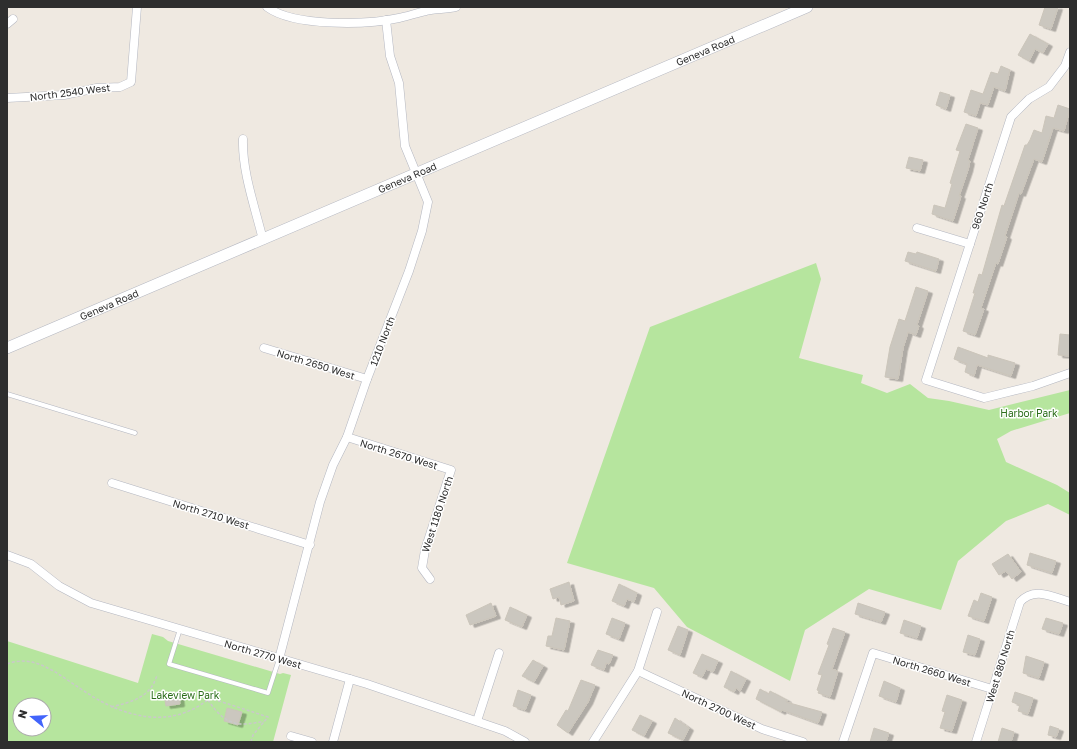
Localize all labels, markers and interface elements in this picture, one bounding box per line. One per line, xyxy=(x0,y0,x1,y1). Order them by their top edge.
street label: Geneva Road xyxy=(674,33,736,68)
street label: North 2540 West xyxy=(29,81,111,103)
street label: Geneva Road xyxy=(376,160,438,195)
street label: 960 North xyxy=(969,181,995,231)
street label: Geneva Road xyxy=(78,287,140,322)
street label: 1210 North xyxy=(367,315,397,367)
street label: North 2650 West xyxy=(276,346,356,382)
park label: Harbor Park xyxy=(1000,407,1058,419)
street label: North 2670 West xyxy=(359,436,439,472)
street label: West 1180 North xyxy=(419,475,455,553)
street label: North 2710 West xyxy=(171,497,251,531)
street label: West 880 North xyxy=(983,628,1017,704)
street label: North 2770 West xyxy=(223,637,303,671)
street label: North 2660 West xyxy=(891,653,973,689)
street label: North 2700 West xyxy=(680,687,758,731)
park label: Lakeview Park xyxy=(151,689,220,701)
north arrow xyxy=(12,697,52,737)
text: N xyxy=(15,708,29,720)

